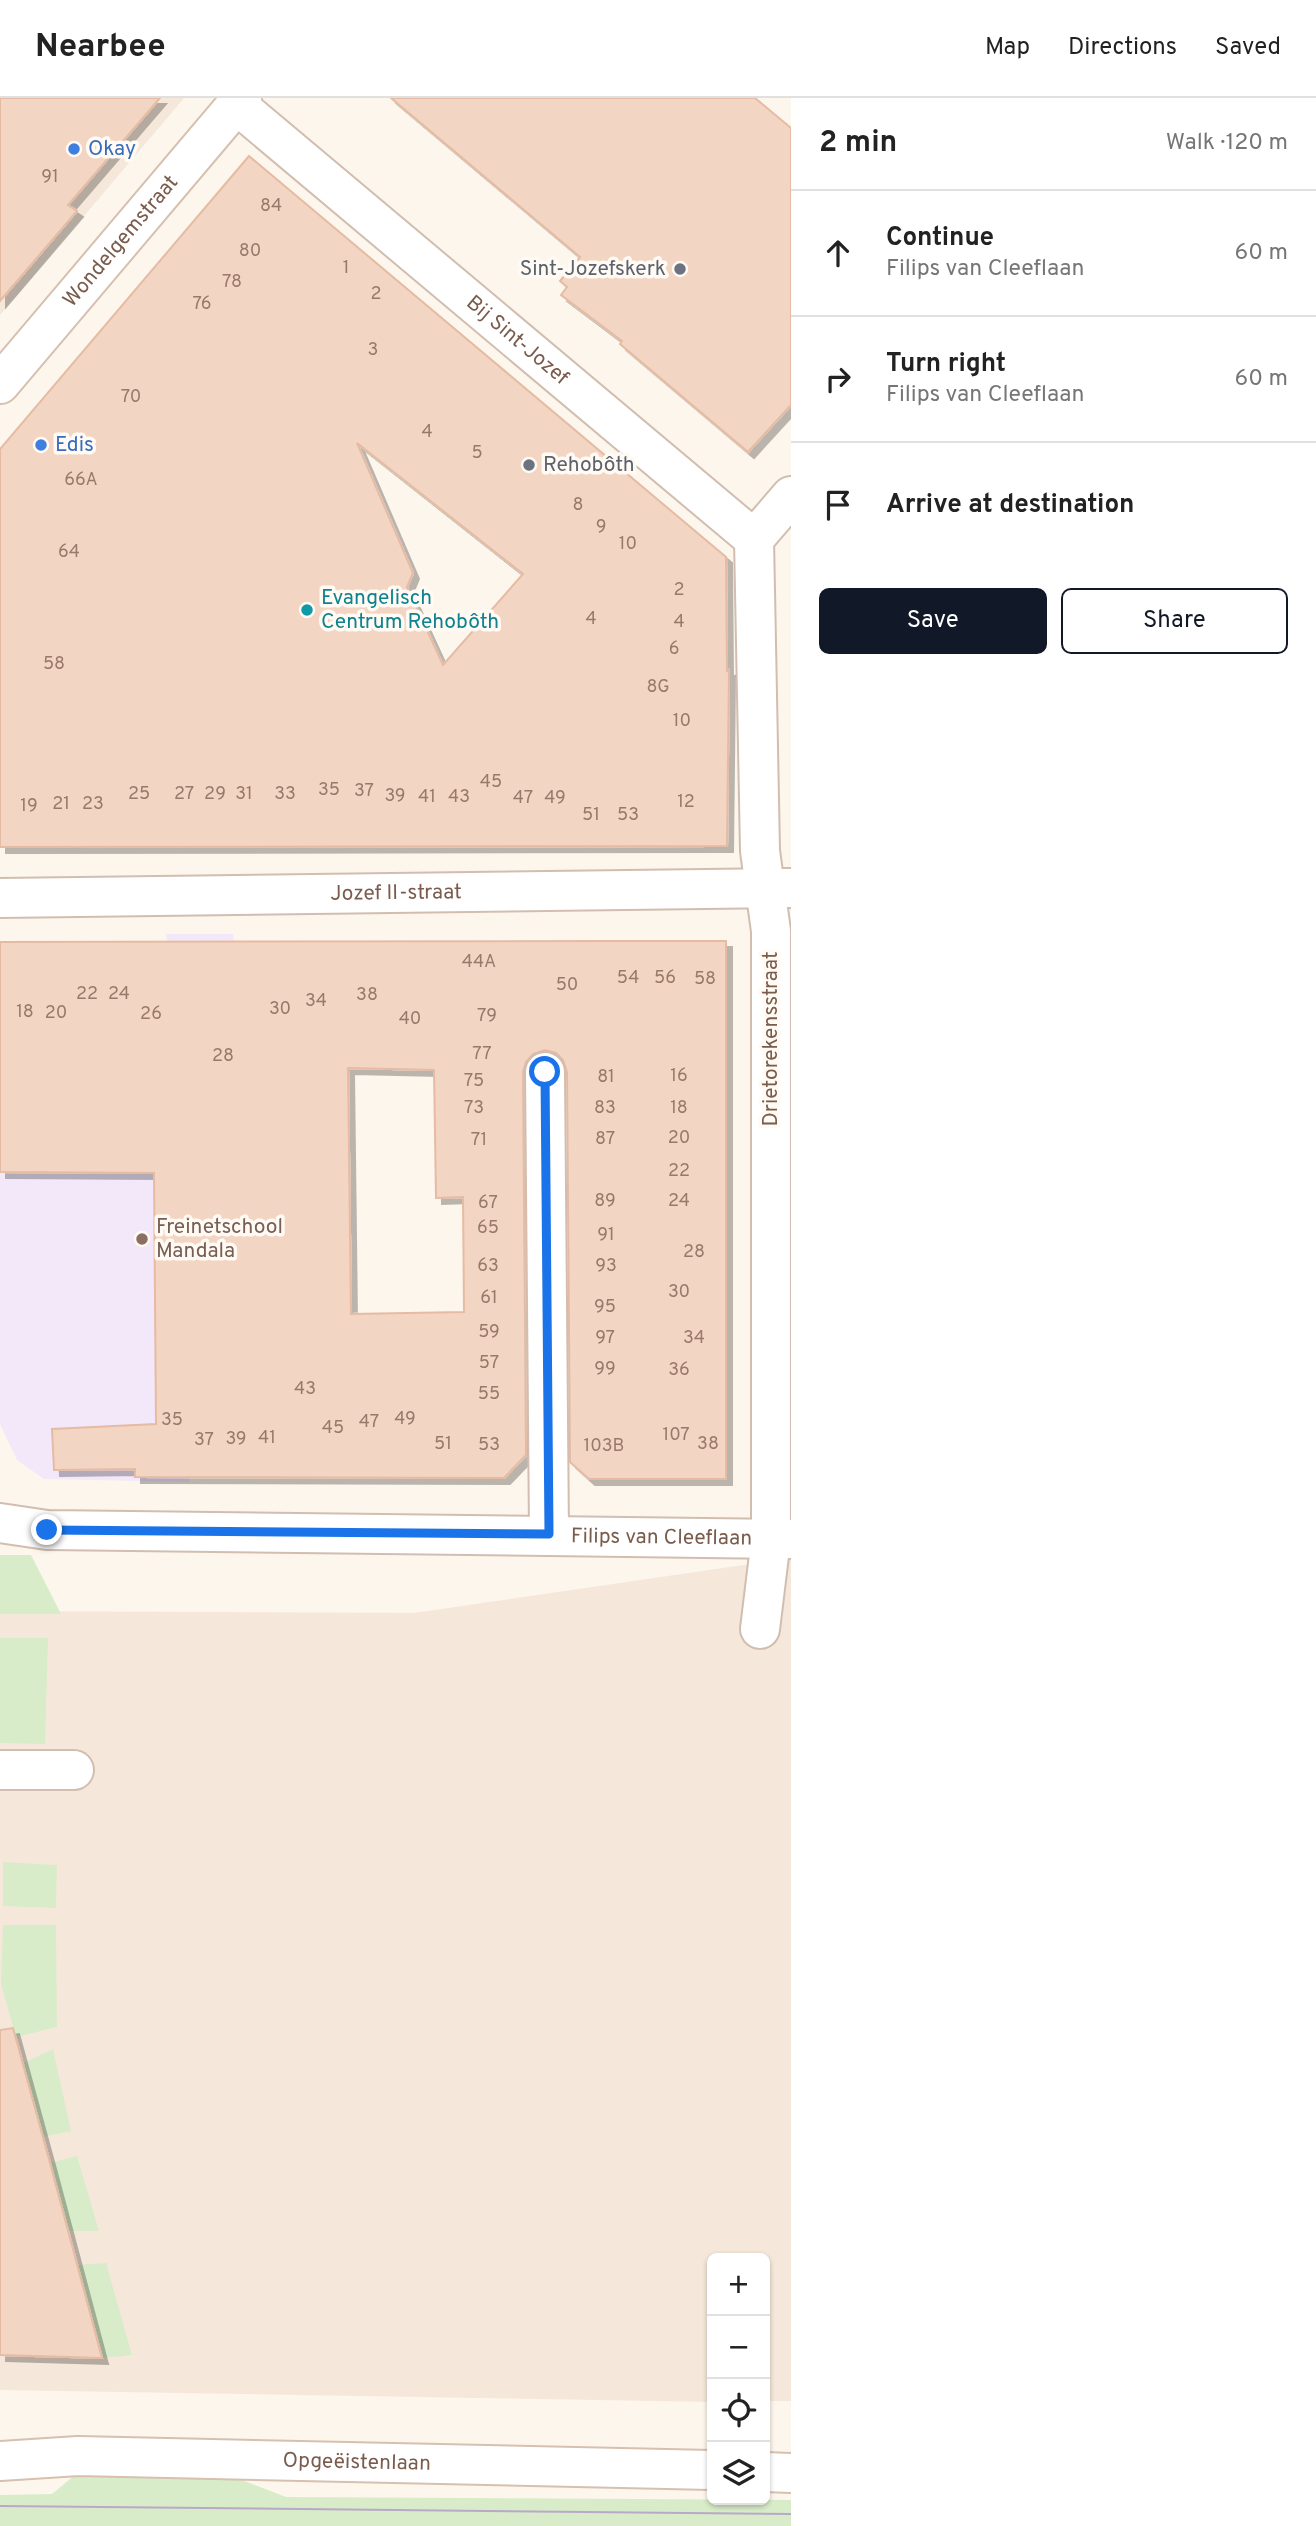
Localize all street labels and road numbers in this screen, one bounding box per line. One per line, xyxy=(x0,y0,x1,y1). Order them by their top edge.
street label: Wondelgemstraat xyxy=(57,170,184,313)
street label: Bij Sint-Jozef xyxy=(460,290,574,391)
street label: Jozef II-straat xyxy=(330,879,462,907)
street label: Drietorekensstraat xyxy=(758,951,785,1127)
street label: Filips van Cleeflaan xyxy=(571,1523,752,1552)
street label: Opgeëistenlaan xyxy=(282,2447,431,2477)

